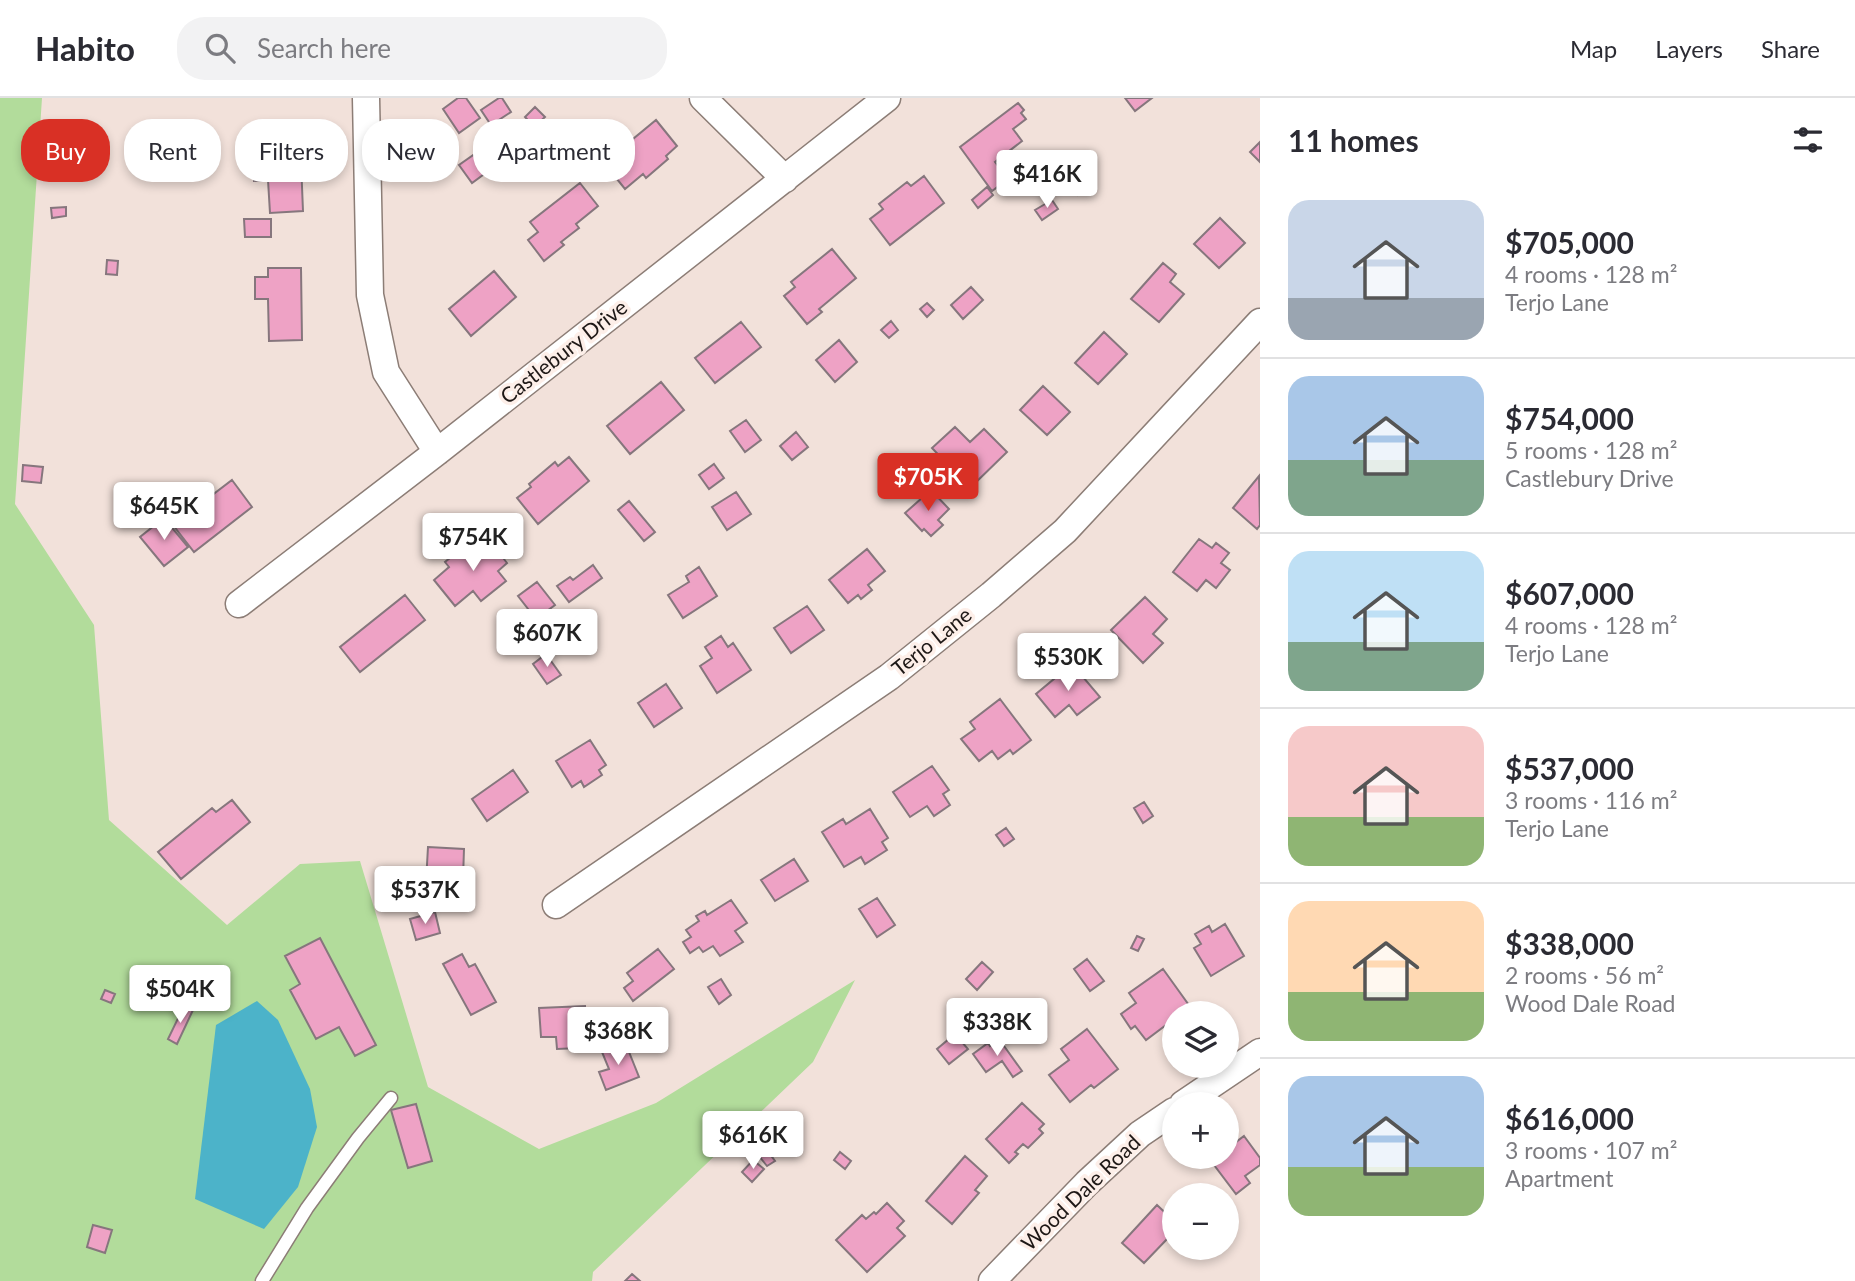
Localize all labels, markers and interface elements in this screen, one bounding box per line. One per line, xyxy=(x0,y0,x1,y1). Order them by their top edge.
search box xyxy=(177,17,667,80)
text: Habito xyxy=(35,28,135,68)
icon: search xyxy=(201,29,239,67)
text: Search here xyxy=(257,32,391,64)
text: Map xyxy=(1570,34,1617,63)
text: Layers xyxy=(1655,34,1723,63)
text: Share xyxy=(1761,34,1820,63)
chip: Buy xyxy=(21,119,110,182)
chip: Rent xyxy=(124,119,221,182)
chip: Filters xyxy=(235,119,348,182)
chip: New xyxy=(362,119,459,182)
chip: Apartment xyxy=(473,119,635,182)
icon: filters xyxy=(1789,121,1827,159)
text: 11 homes xyxy=(1288,122,1419,158)
pin: $416K xyxy=(998,150,1096,210)
text: $416K xyxy=(1012,159,1082,187)
text: $705,000 xyxy=(1505,224,1634,260)
icon: home xyxy=(1344,228,1428,312)
text: 4 rooms · 128 m² xyxy=(1505,260,1677,288)
text: Terjo Lane xyxy=(1505,288,1609,316)
street label: Castlebury Drive xyxy=(495,294,631,408)
text: $754,000 xyxy=(1505,400,1634,436)
icon: home xyxy=(1344,404,1428,488)
text: 5 rooms · 128 m² xyxy=(1505,436,1677,464)
pin: $705K xyxy=(879,454,977,513)
text: $705K xyxy=(893,462,963,490)
text: Castlebury Drive xyxy=(1505,464,1674,492)
pin: $645K xyxy=(115,482,213,542)
text: $645K xyxy=(129,491,199,519)
pin: $754K xyxy=(424,514,522,573)
text: $754K xyxy=(438,522,508,550)
text: $607,000 xyxy=(1505,575,1634,611)
icon: home xyxy=(1344,579,1428,663)
street label: Terjo Lane xyxy=(886,601,976,680)
pin: $607K xyxy=(498,610,596,669)
text: 4 rooms · 128 m² xyxy=(1505,611,1677,639)
text: $607K xyxy=(512,618,582,646)
pin: $530K xyxy=(1019,634,1117,693)
text: Terjo Lane xyxy=(1505,639,1609,667)
text: $530K xyxy=(1033,642,1103,670)
text: $537,000 xyxy=(1505,750,1634,786)
icon: home xyxy=(1344,754,1428,838)
text: 3 rooms · 116 m² xyxy=(1505,786,1677,814)
text: Terjo Lane xyxy=(1505,814,1609,842)
pin: $537K xyxy=(376,866,474,926)
text: $537K xyxy=(390,875,460,903)
text: $338,000 xyxy=(1505,925,1634,961)
icon: home xyxy=(1344,929,1428,1013)
text: 2 rooms · 56 m² xyxy=(1505,961,1664,989)
pin: $504K xyxy=(131,965,229,1025)
text: $504K xyxy=(145,974,215,1002)
text: Wood Dale Road xyxy=(1505,989,1675,1017)
pin: $338K xyxy=(948,998,1046,1058)
map controls xyxy=(1162,1001,1239,1260)
button: layers xyxy=(1162,1001,1239,1078)
pin: $368K xyxy=(569,1007,667,1067)
text: $338K xyxy=(962,1007,1032,1035)
text: $368K xyxy=(583,1016,653,1044)
button: + xyxy=(1162,1092,1239,1169)
text: $616,000 xyxy=(1505,1100,1634,1136)
icon: home xyxy=(1344,1104,1428,1188)
pin: $616K xyxy=(704,1112,802,1171)
text: $616K xyxy=(718,1120,788,1148)
street label: Wood Dale Road xyxy=(1015,1129,1145,1255)
text: 3 rooms · 107 m² xyxy=(1505,1136,1677,1164)
text: Apartment xyxy=(1505,1164,1613,1192)
button: − xyxy=(1162,1183,1239,1260)

